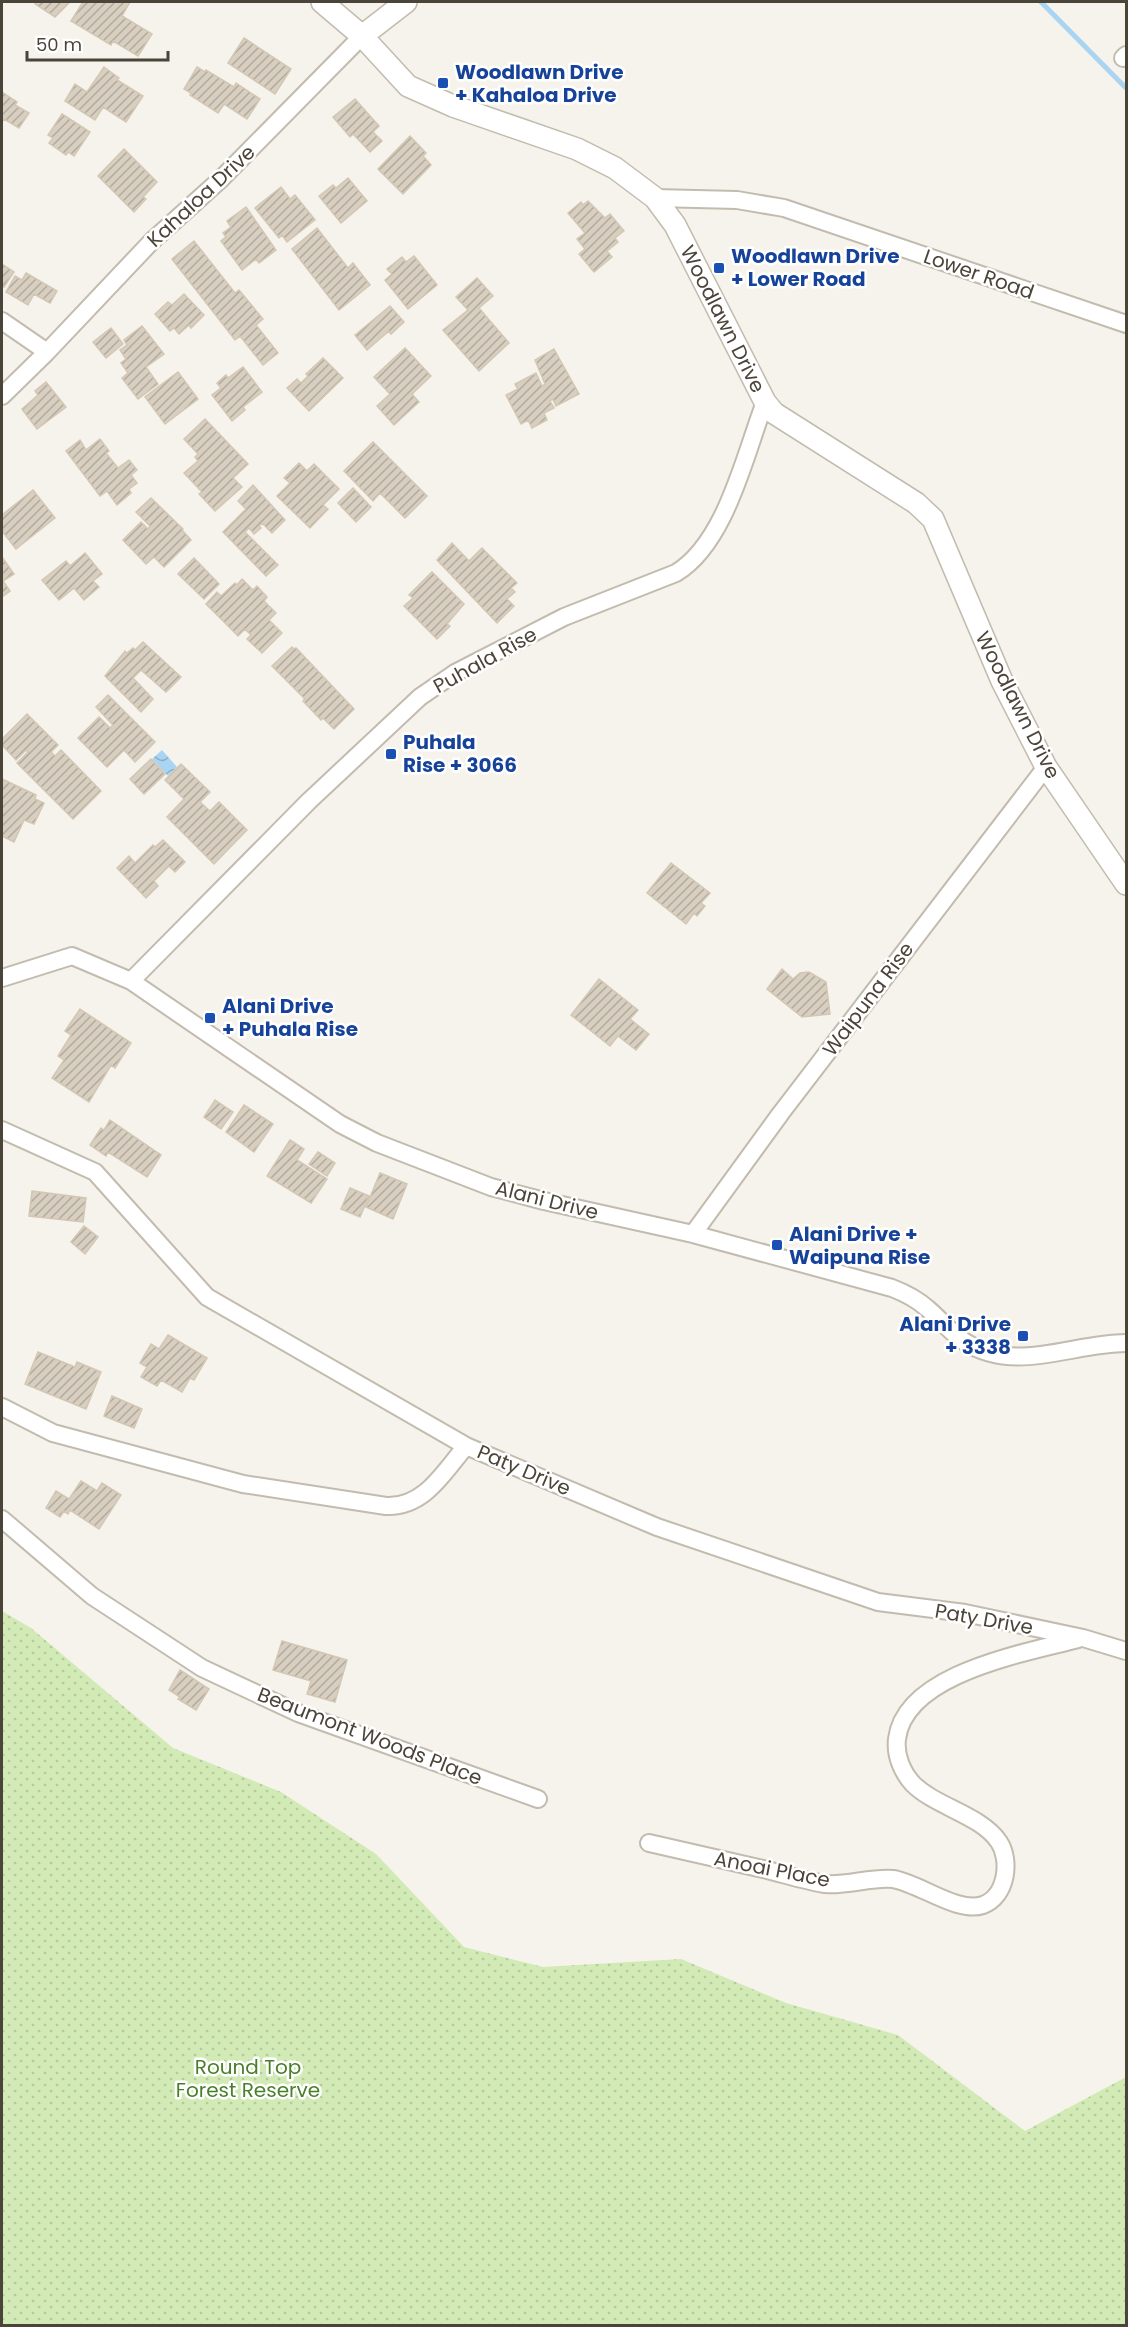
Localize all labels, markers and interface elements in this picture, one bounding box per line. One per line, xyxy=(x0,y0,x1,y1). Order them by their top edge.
scale bar xyxy=(27,24,168,62)
text: 50 m xyxy=(36,32,82,57)
place label: Woodlawn Drive + Kahaloa Drive xyxy=(455,58,623,109)
marker: Woodlawn Drive + Kahaloa Drive xyxy=(436,76,450,90)
street label: Kahaloa Drive xyxy=(141,139,261,253)
street label: Woodlawn Drive xyxy=(674,241,772,397)
place label: Woodlawn Drive + Lower Road xyxy=(731,242,899,293)
street label: Lower Road xyxy=(920,242,1038,306)
marker: Woodlawn Drive + Lower Road xyxy=(712,261,726,275)
street label: Puhala Rise xyxy=(428,620,542,700)
street label: Woodlawn Drive xyxy=(969,627,1067,783)
place label: Puhala Rise + 3066 xyxy=(403,728,517,779)
marker: Puhala Rise + 3066 xyxy=(384,747,398,761)
street label: Waipuna Rise xyxy=(816,936,920,1062)
place label: Alani Drive + Puhala Rise xyxy=(222,992,358,1043)
marker: Alani Drive + Puhala Rise xyxy=(203,1011,217,1025)
street label: Alani Drive xyxy=(493,1174,601,1226)
place label: Alani Drive + Waipuna Rise xyxy=(789,1220,930,1271)
marker: Alani Drive + Waipuna Rise xyxy=(770,1238,784,1252)
place label: Alani Drive + 3338 xyxy=(899,1310,1011,1361)
marker: Alani Drive + 3338 xyxy=(1016,1329,1030,1343)
street label: Paty Drive xyxy=(473,1438,575,1502)
street label: Paty Drive xyxy=(933,1597,1035,1641)
street label: Beaumont Woods Place xyxy=(254,1680,486,1792)
street label: Anoai Place xyxy=(712,1844,832,1894)
park label: Round Top Forest Reserve xyxy=(176,2053,320,2104)

